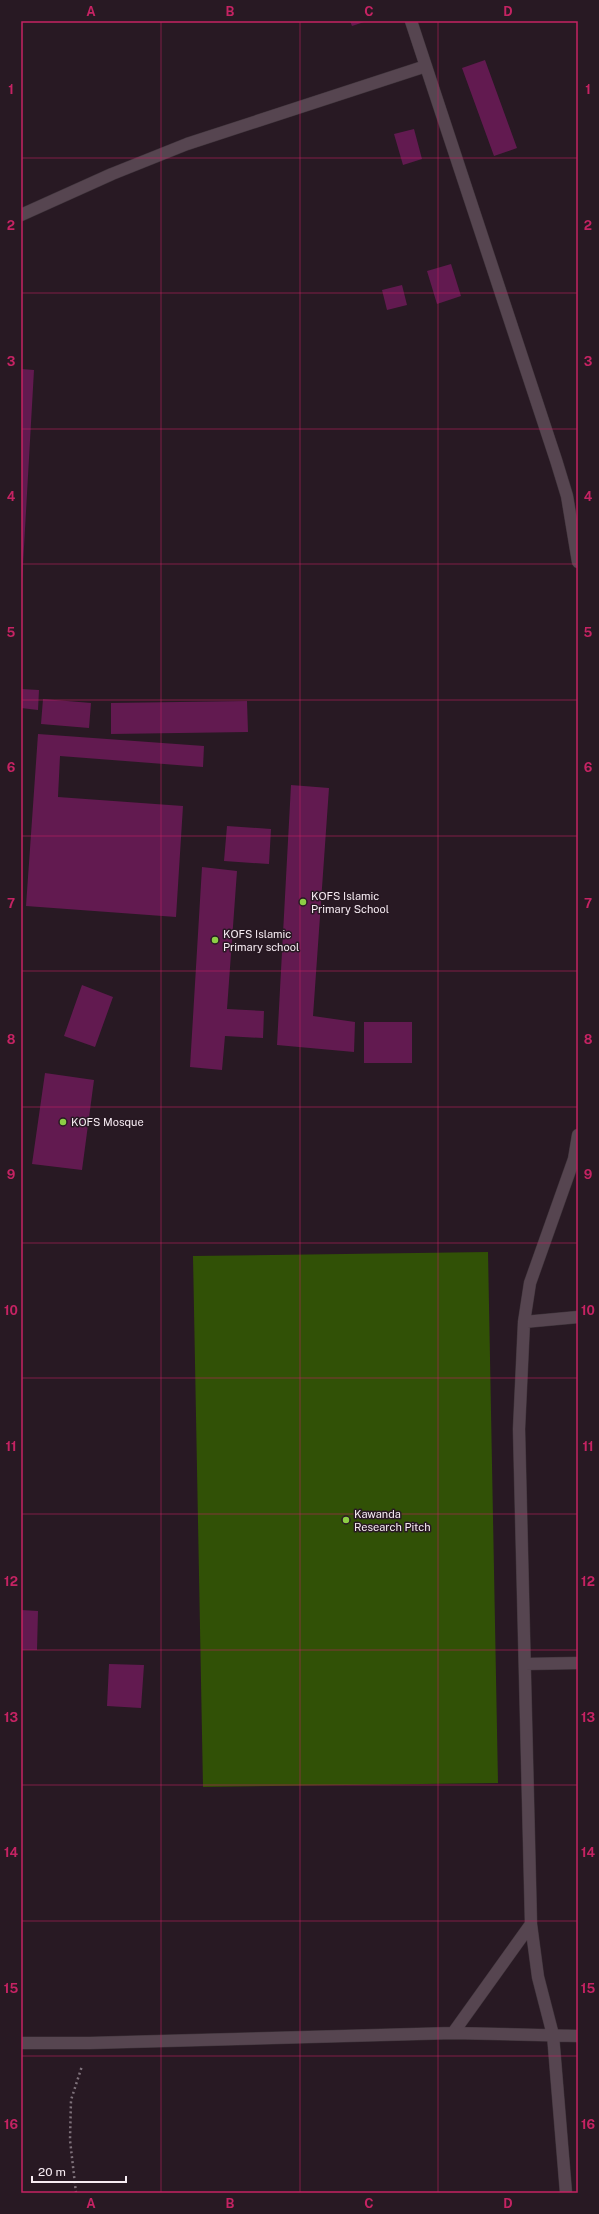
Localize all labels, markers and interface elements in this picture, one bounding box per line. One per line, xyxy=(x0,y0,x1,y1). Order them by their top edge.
text: A xyxy=(86,4,96,19)
text: B xyxy=(226,4,235,19)
text: C xyxy=(364,4,374,19)
text: D xyxy=(503,4,513,19)
text: 1 xyxy=(8,82,14,97)
text: 1 xyxy=(585,82,591,97)
text: 2 xyxy=(7,218,15,233)
text: 2 xyxy=(584,218,592,233)
text: 3 xyxy=(7,354,16,369)
text: 3 xyxy=(584,354,593,369)
text: 4 xyxy=(7,489,16,504)
text: 4 xyxy=(584,489,593,504)
text: 5 xyxy=(7,625,16,640)
text: 5 xyxy=(584,625,593,640)
text: 6 xyxy=(7,760,16,775)
text: 6 xyxy=(584,760,593,775)
place label: KOFS Islamic Primary School xyxy=(311,890,389,915)
text: 7 xyxy=(7,896,15,911)
text: 7 xyxy=(584,896,592,911)
marker: KOFS Islamic Primary School xyxy=(298,897,308,907)
place label: KOFS Islamic Primary school xyxy=(223,928,299,953)
marker: KOFS Islamic Primary school xyxy=(210,935,220,945)
text: 8 xyxy=(7,1032,16,1047)
text: 8 xyxy=(584,1032,593,1047)
place label: KOFS Mosque xyxy=(71,1116,144,1128)
marker: KOFS Mosque xyxy=(58,1117,68,1127)
text: 9 xyxy=(7,1167,15,1182)
text: 9 xyxy=(584,1167,592,1182)
text: 10 xyxy=(4,1303,18,1318)
text: 10 xyxy=(581,1303,595,1318)
text: 11 xyxy=(5,1439,17,1454)
text: 11 xyxy=(582,1439,594,1454)
place label: Kawanda Research Pitch xyxy=(354,1508,431,1533)
marker: Kawanda Research Pitch xyxy=(341,1515,351,1525)
text: 12 xyxy=(4,1574,18,1589)
text: 12 xyxy=(581,1574,595,1589)
text: 13 xyxy=(4,1710,18,1725)
text: 13 xyxy=(581,1710,595,1725)
text: 14 xyxy=(4,1845,19,1860)
text: 14 xyxy=(581,1845,596,1860)
text: 15 xyxy=(4,1981,18,1996)
text: 15 xyxy=(581,1981,595,1996)
text: 16 xyxy=(4,2117,18,2132)
text: 16 xyxy=(581,2117,595,2132)
scale bar xyxy=(32,2158,126,2184)
text: 20 m xyxy=(38,2165,66,2179)
text: A xyxy=(86,2196,96,2211)
text: B xyxy=(226,2196,235,2211)
text: C xyxy=(364,2196,374,2211)
text: D xyxy=(503,2196,513,2211)

